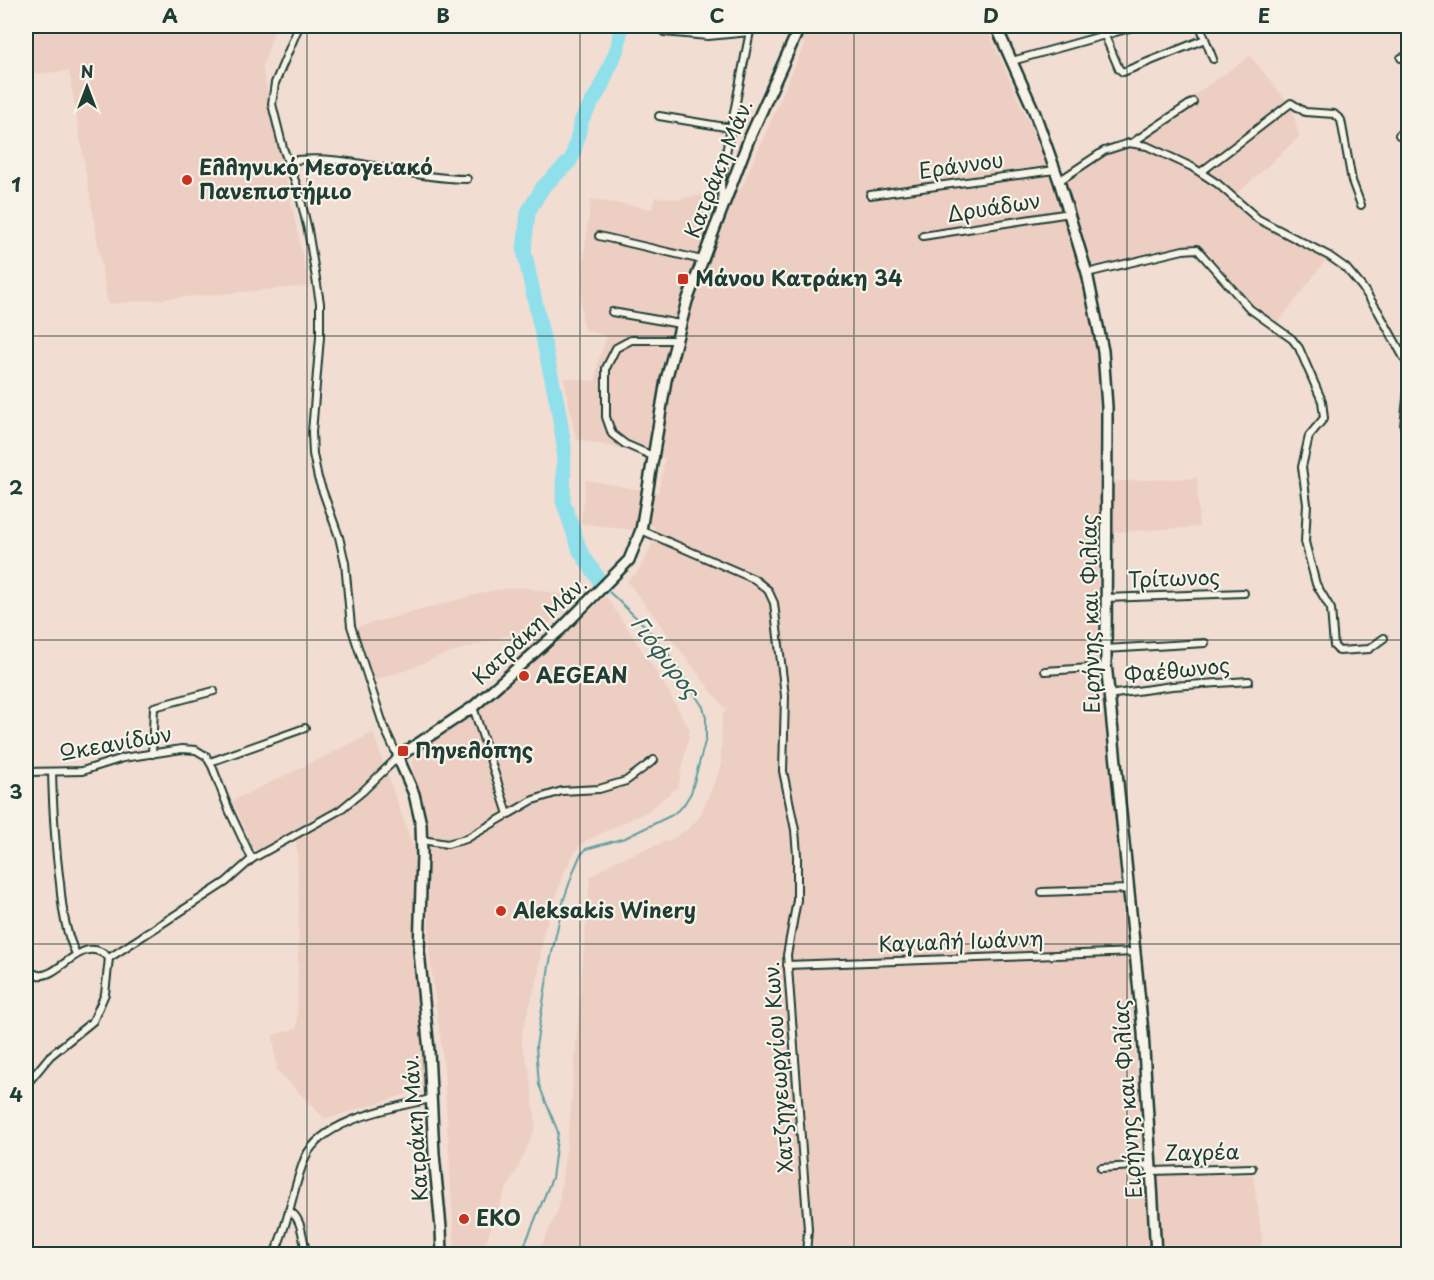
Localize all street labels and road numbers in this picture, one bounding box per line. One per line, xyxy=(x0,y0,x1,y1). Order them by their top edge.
street label: Κατράκη Μάν. xyxy=(675,94,760,242)
street label: Εράννου xyxy=(916,142,1005,186)
street label: Δρυάδων xyxy=(945,183,1043,229)
street label: Ειρήνης και Φιλίας xyxy=(1071,514,1107,714)
street label: Τρίτωνος xyxy=(1127,559,1221,595)
street label: Κατράκη Μάν. xyxy=(464,568,593,691)
street label: Φαέθωνος xyxy=(1122,648,1231,690)
street label: Ωκεανίδων xyxy=(57,716,174,768)
street label: Καγιαλή Ιωάννη xyxy=(878,921,1044,959)
street label: Χατζηγεωργίου Κων. xyxy=(754,960,800,1174)
street label: Ειρήνης και Φιλίας xyxy=(1103,998,1149,1200)
street label: Κατράκη Μάν. xyxy=(393,1054,435,1203)
street label: Ζαγρέα xyxy=(1164,1134,1240,1168)

